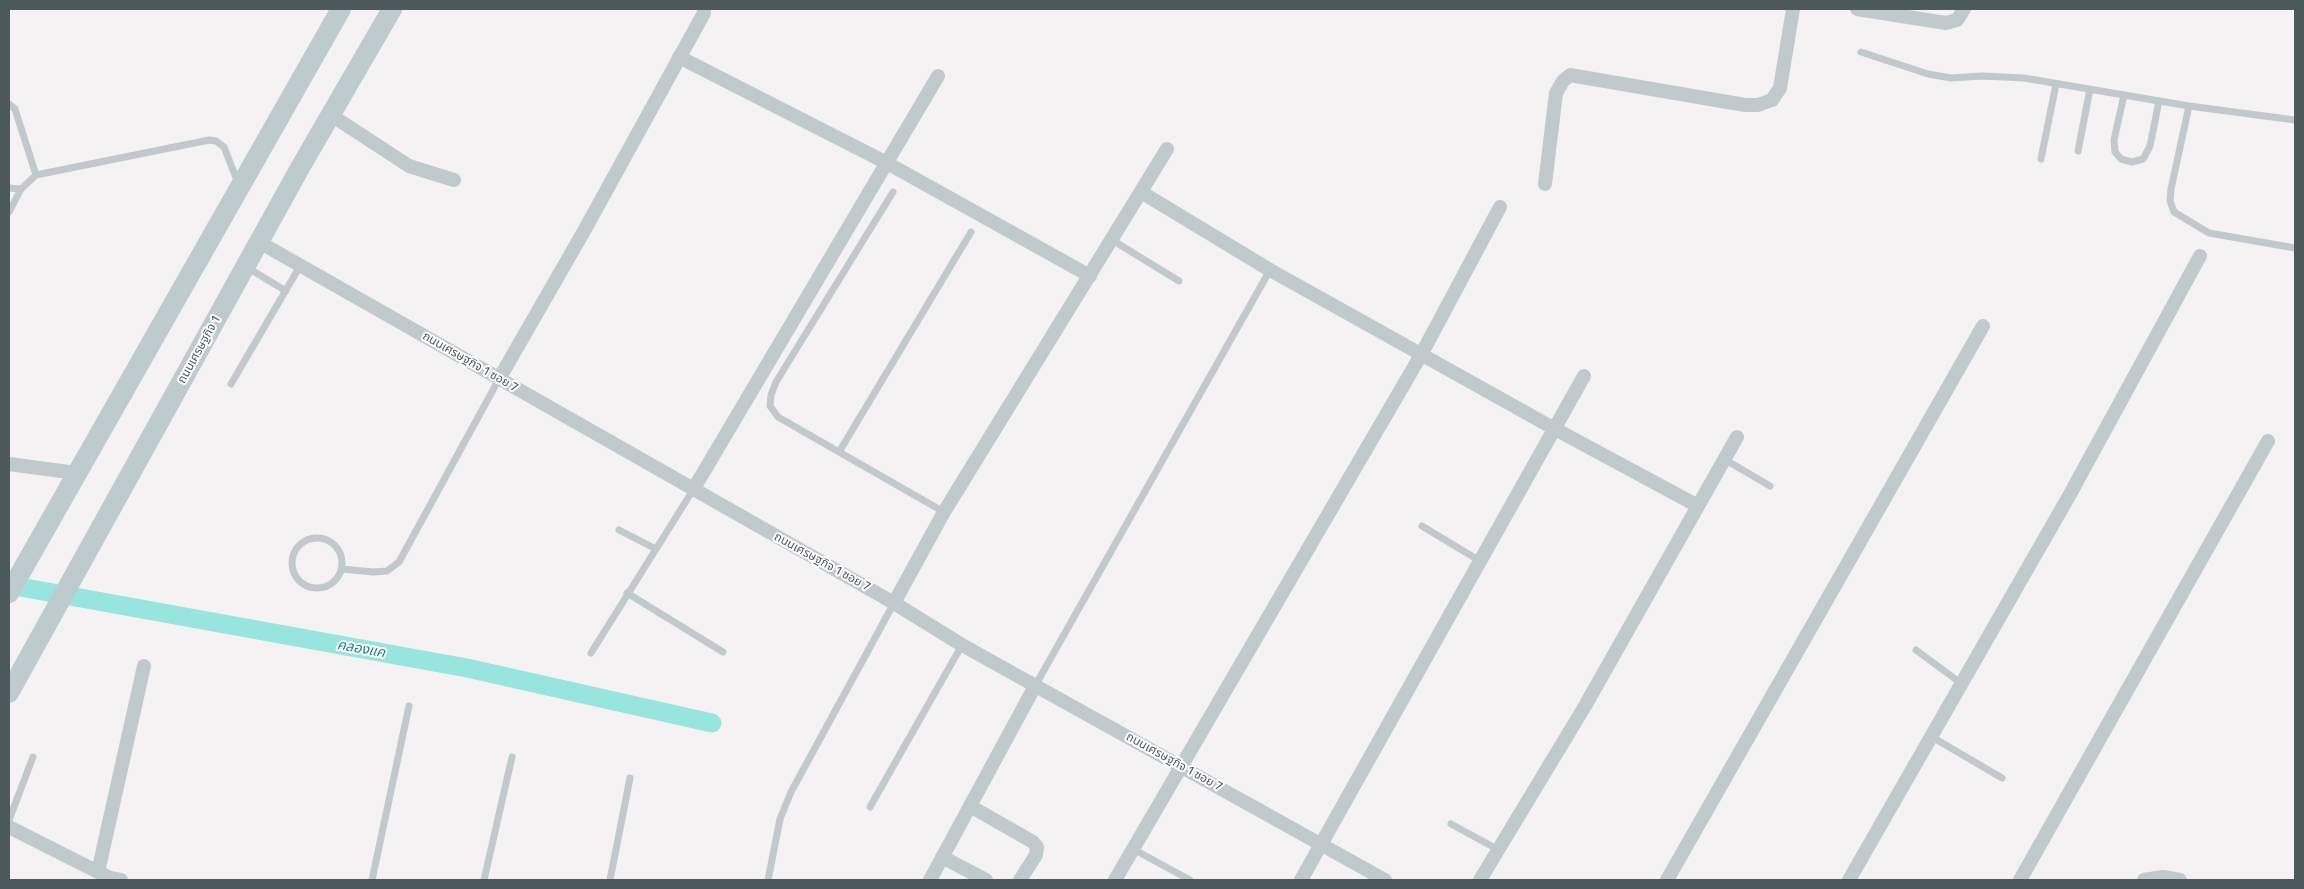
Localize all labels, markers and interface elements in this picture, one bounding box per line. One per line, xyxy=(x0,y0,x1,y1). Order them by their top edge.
street label: ถนนเศรษฐกิจ 1 xyxy=(175,314,223,386)
street label: ถนนเศรษฐกิจ 1 ซอย 7 xyxy=(420,329,520,395)
street label: ถนนเศรษฐกิจ 1 ซอย 7 xyxy=(772,530,872,594)
water label: คลองแค xyxy=(336,637,386,661)
street label: ถนนเศรษฐกิจ 1 ซอย 7 xyxy=(1124,730,1224,794)

